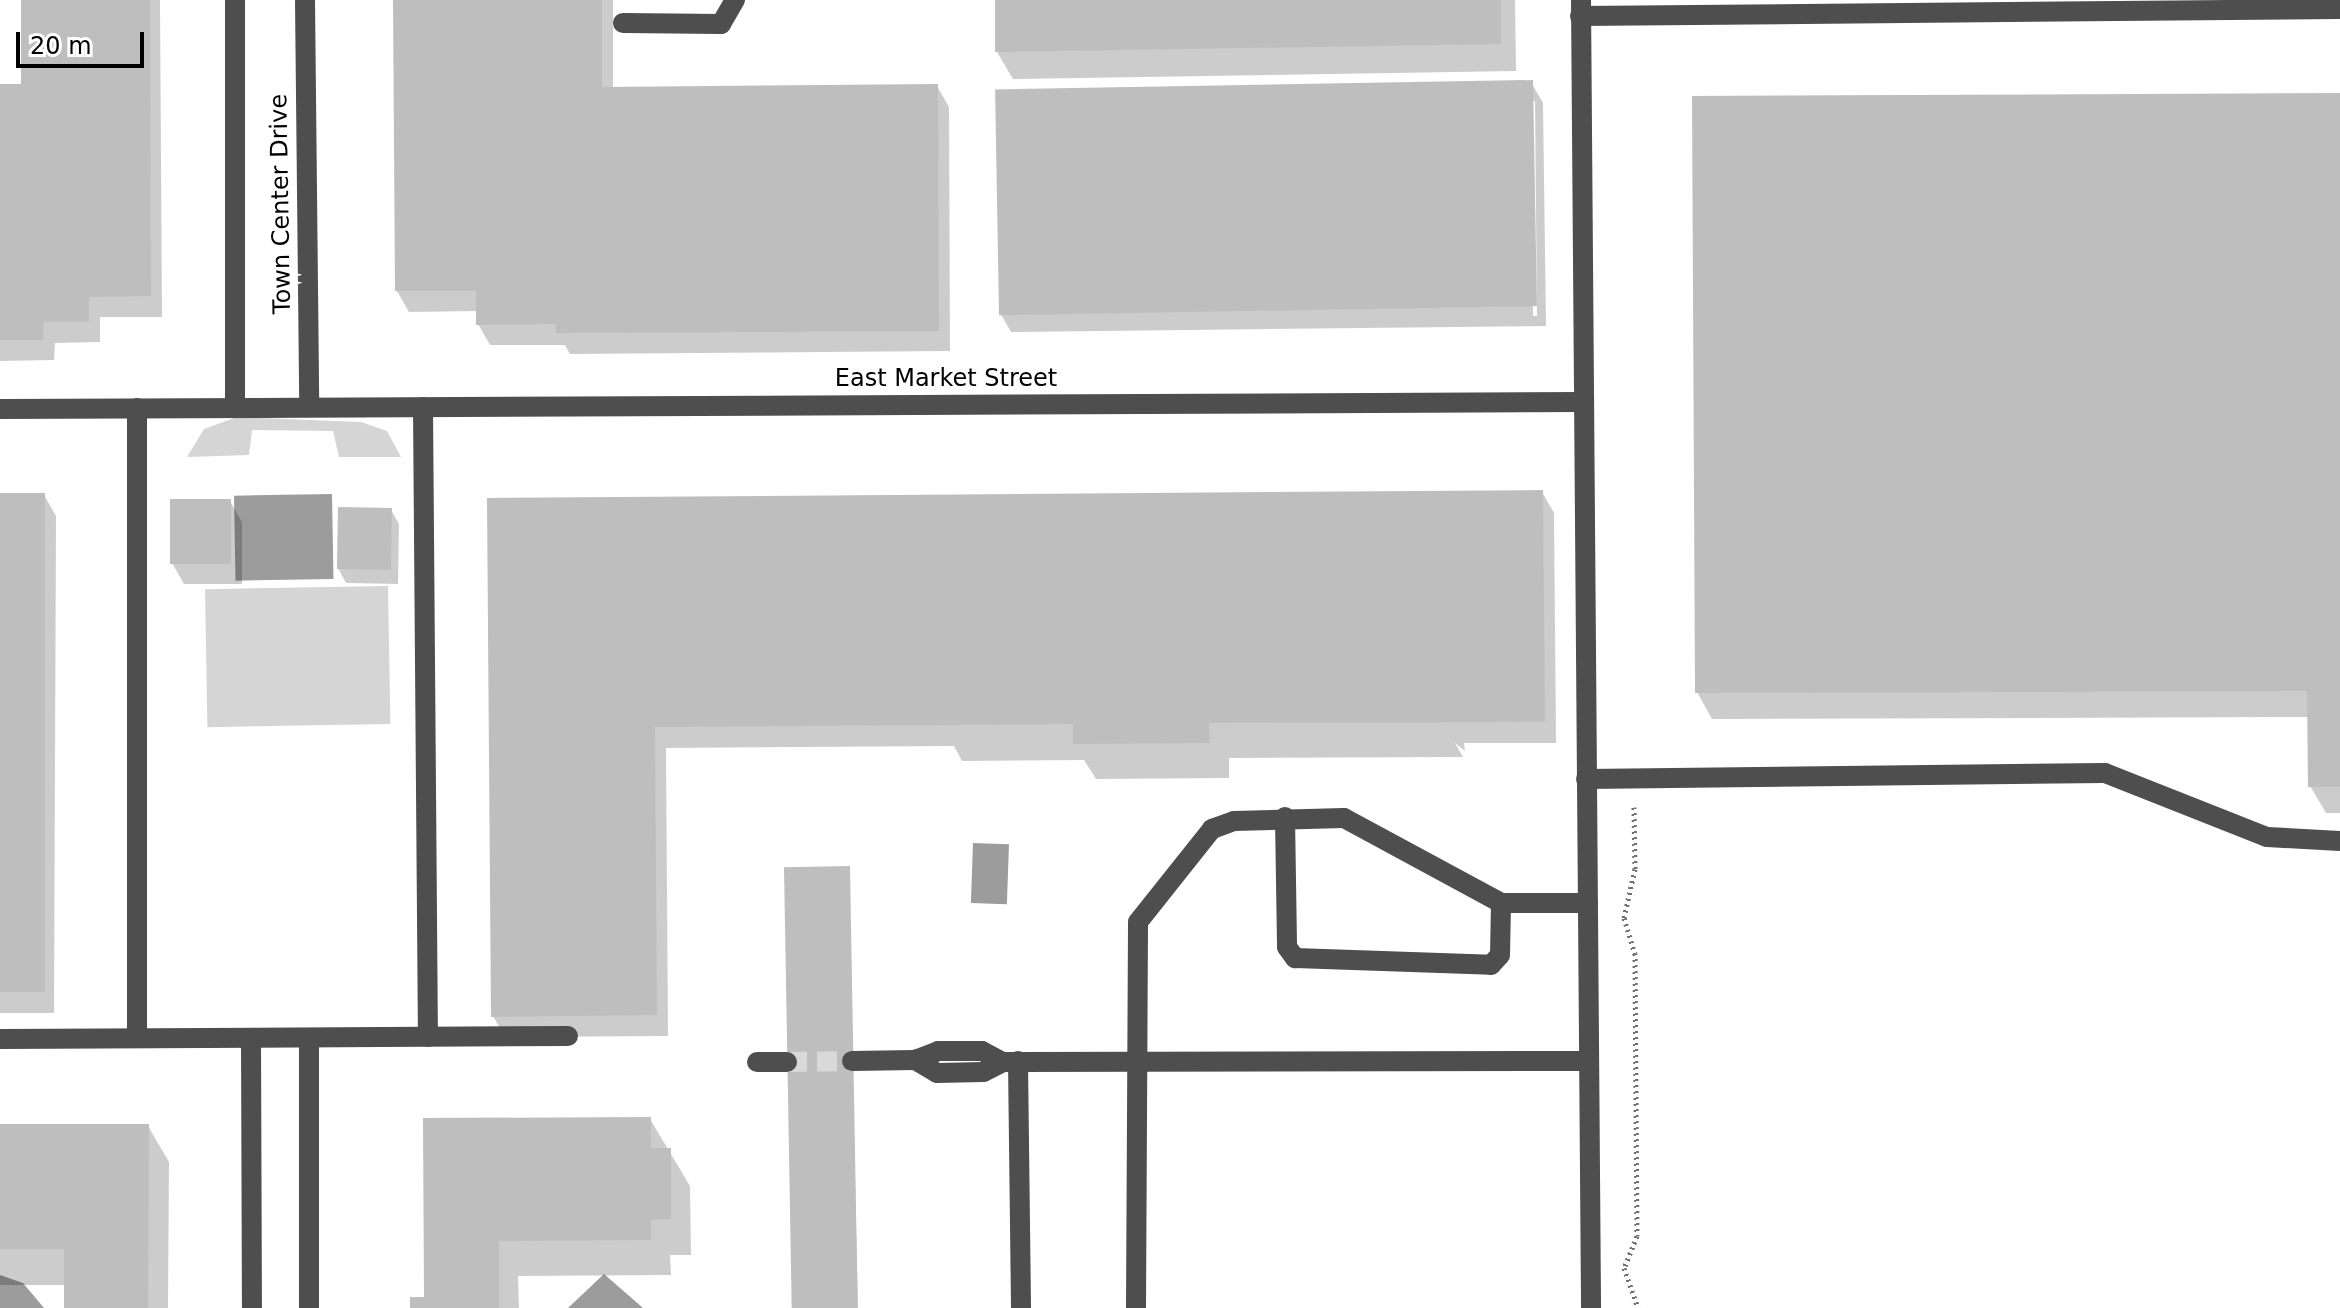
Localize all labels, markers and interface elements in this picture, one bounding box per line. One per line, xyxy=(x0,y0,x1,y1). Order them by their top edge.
scale bar xyxy=(20,16,148,66)
text: 20 m xyxy=(30,32,92,60)
street label: Town Center Drive xyxy=(265,94,297,314)
street label: East Market Street xyxy=(835,365,1057,393)

